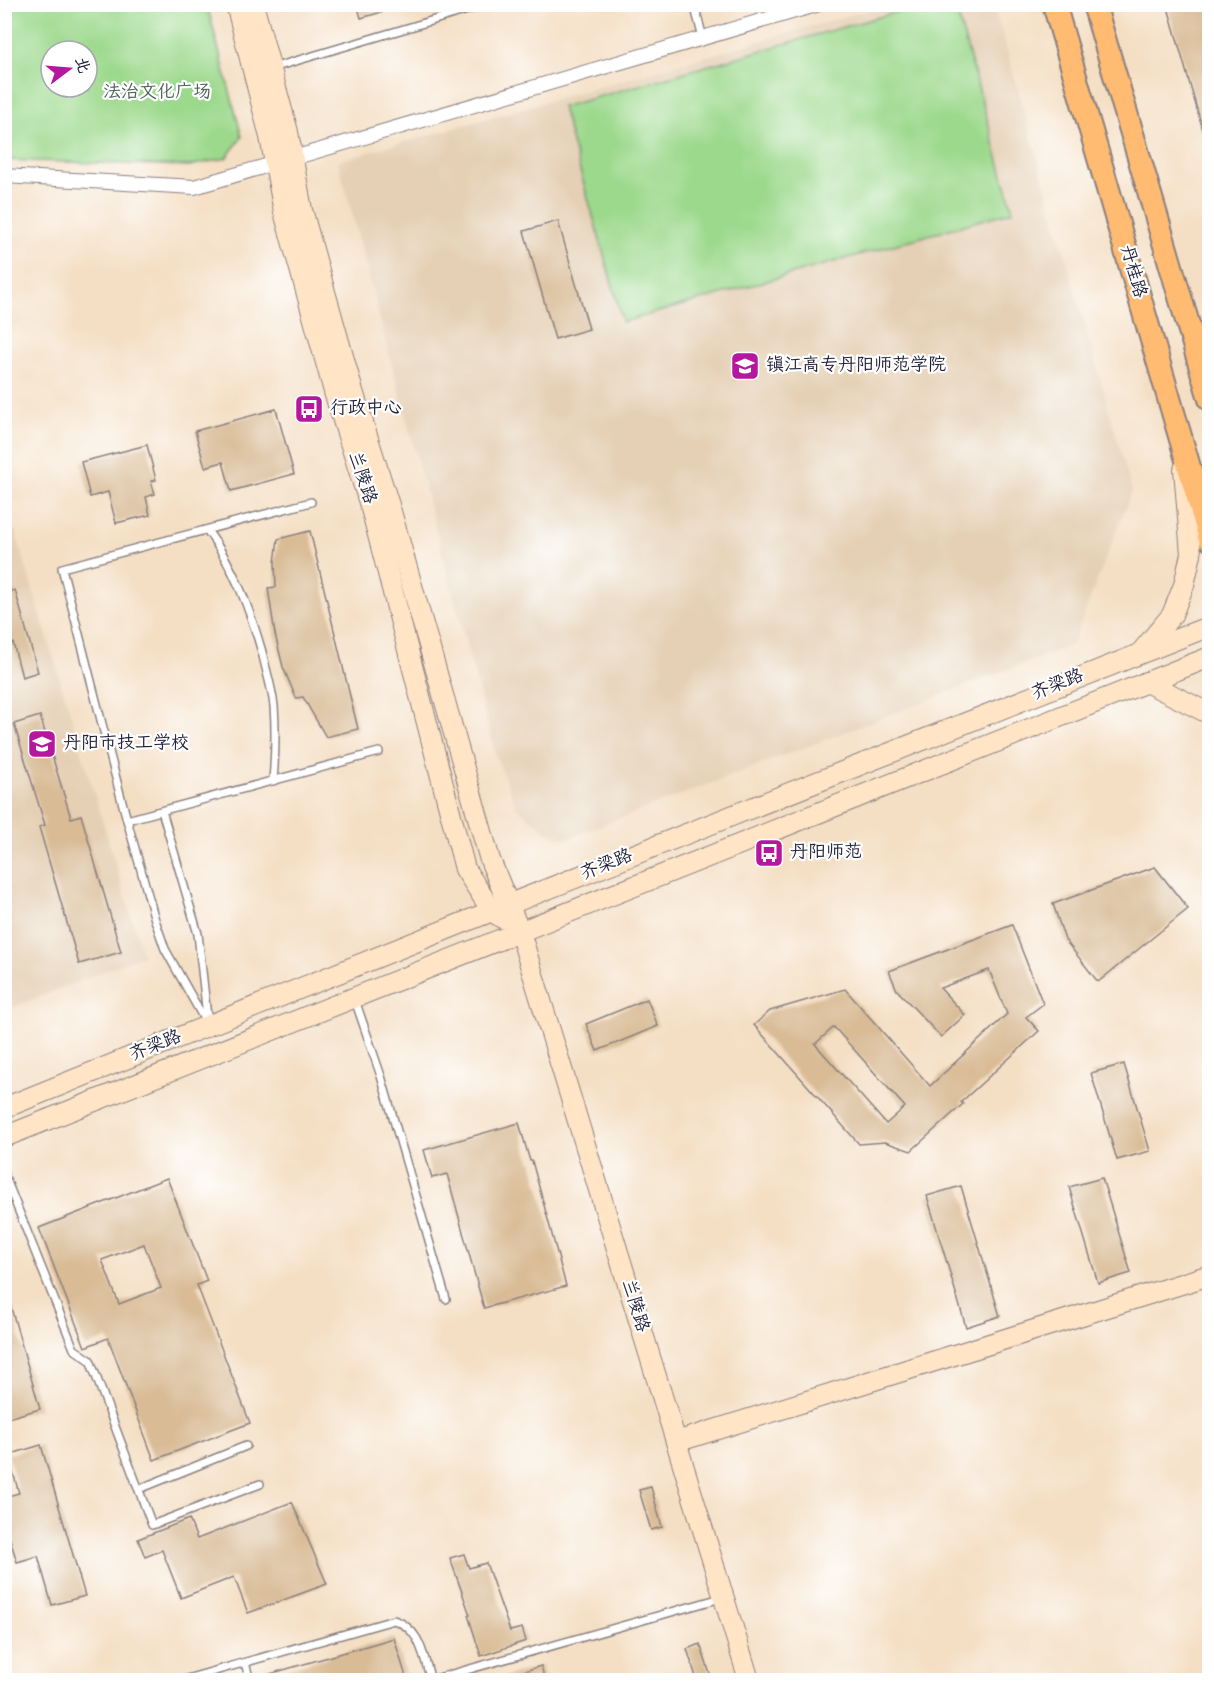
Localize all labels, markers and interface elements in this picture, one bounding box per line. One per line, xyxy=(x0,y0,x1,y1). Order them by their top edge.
north arrow xyxy=(39,39,99,99)
text: 北 xyxy=(68,55,94,76)
park label: 法治文化广场 xyxy=(103,81,211,106)
street label: 丹桂路 xyxy=(1113,243,1151,301)
school or university icon: 镇江高专丹阳师范学院 xyxy=(729,350,761,382)
place label: 镇江高专丹阳师范学院 xyxy=(766,354,946,379)
bus stop icon: 行政中心 xyxy=(293,393,325,425)
place label: 行政中心 xyxy=(330,397,402,422)
street label: 兰陵路 xyxy=(341,448,381,508)
street label: 齐梁路 xyxy=(1028,664,1088,708)
school or university icon: 丹阳市技工学校 xyxy=(26,728,58,760)
place label: 丹阳市技工学校 xyxy=(63,732,189,757)
bus stop icon: 丹阳师范 xyxy=(753,837,785,869)
place label: 丹阳师范 xyxy=(790,841,862,866)
street label: 齐梁路 xyxy=(577,844,637,888)
street label: 齐梁路 xyxy=(126,1025,186,1069)
street label: 兰陵路 xyxy=(614,1277,654,1335)

